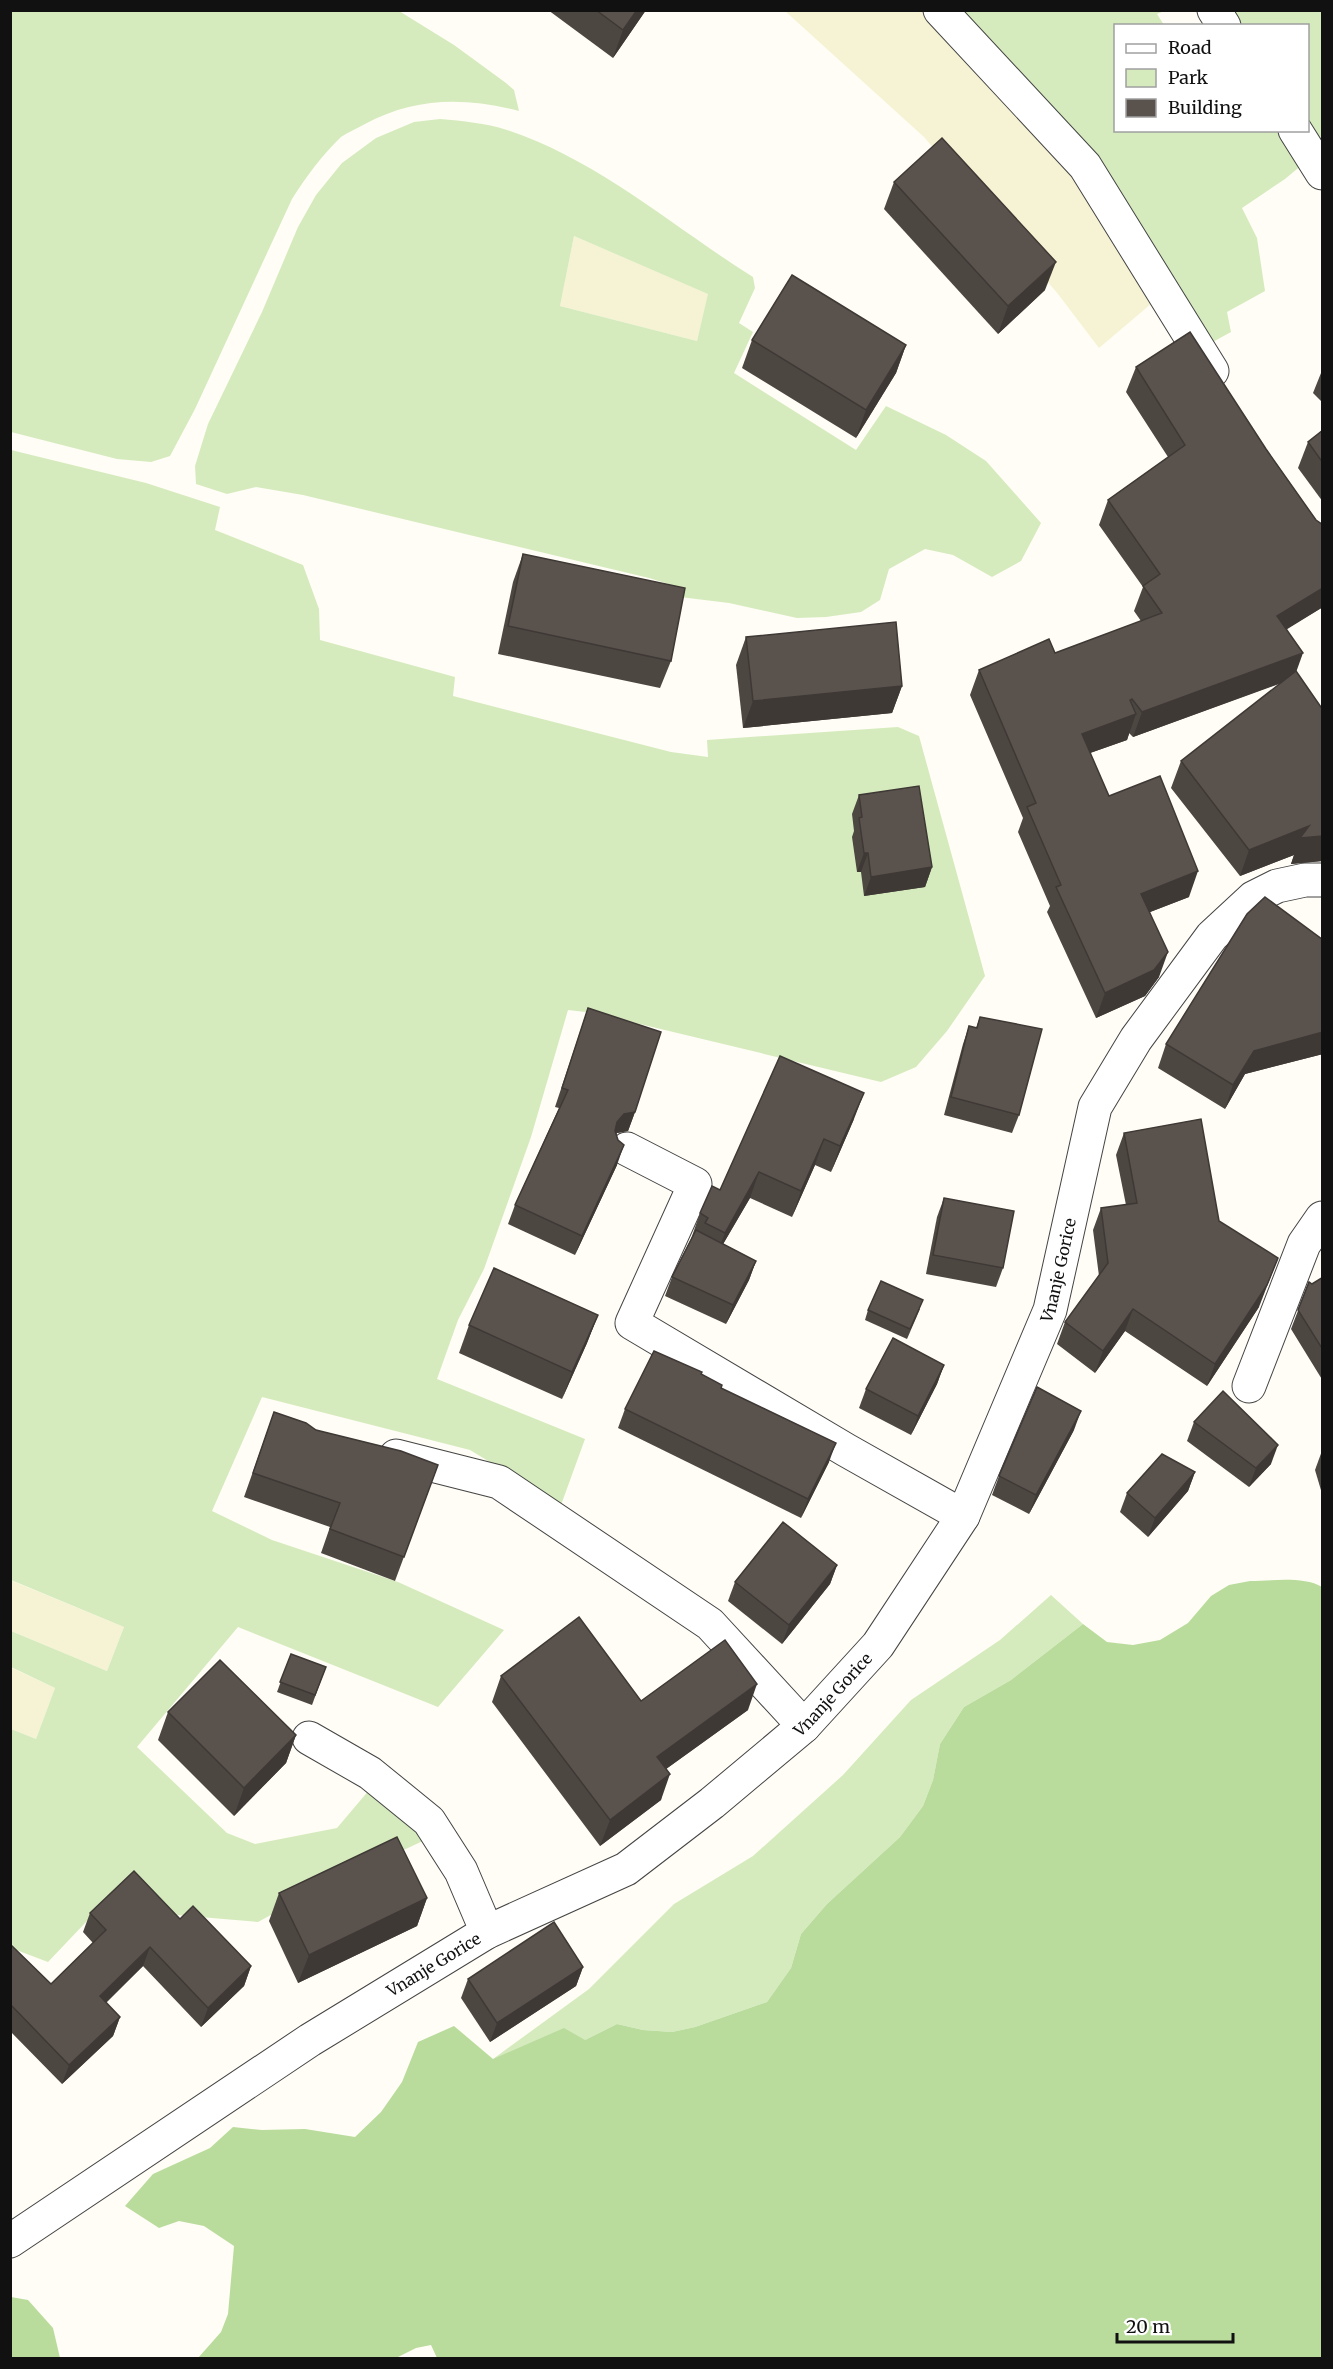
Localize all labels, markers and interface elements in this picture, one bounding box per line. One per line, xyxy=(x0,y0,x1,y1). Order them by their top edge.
legend xyxy=(1114,24,1309,132)
text: Road xyxy=(1168,36,1212,59)
text: Park xyxy=(1168,66,1209,89)
text: Building xyxy=(1168,96,1242,119)
street label: Vnanje Gorice xyxy=(1036,1216,1080,1326)
street label: Vnanje Gorice xyxy=(789,1649,876,1741)
street label: Vnanje Gorice xyxy=(382,1928,484,2001)
scale bar xyxy=(1117,2306,1232,2344)
text: 20 m xyxy=(1126,2315,1170,2338)

